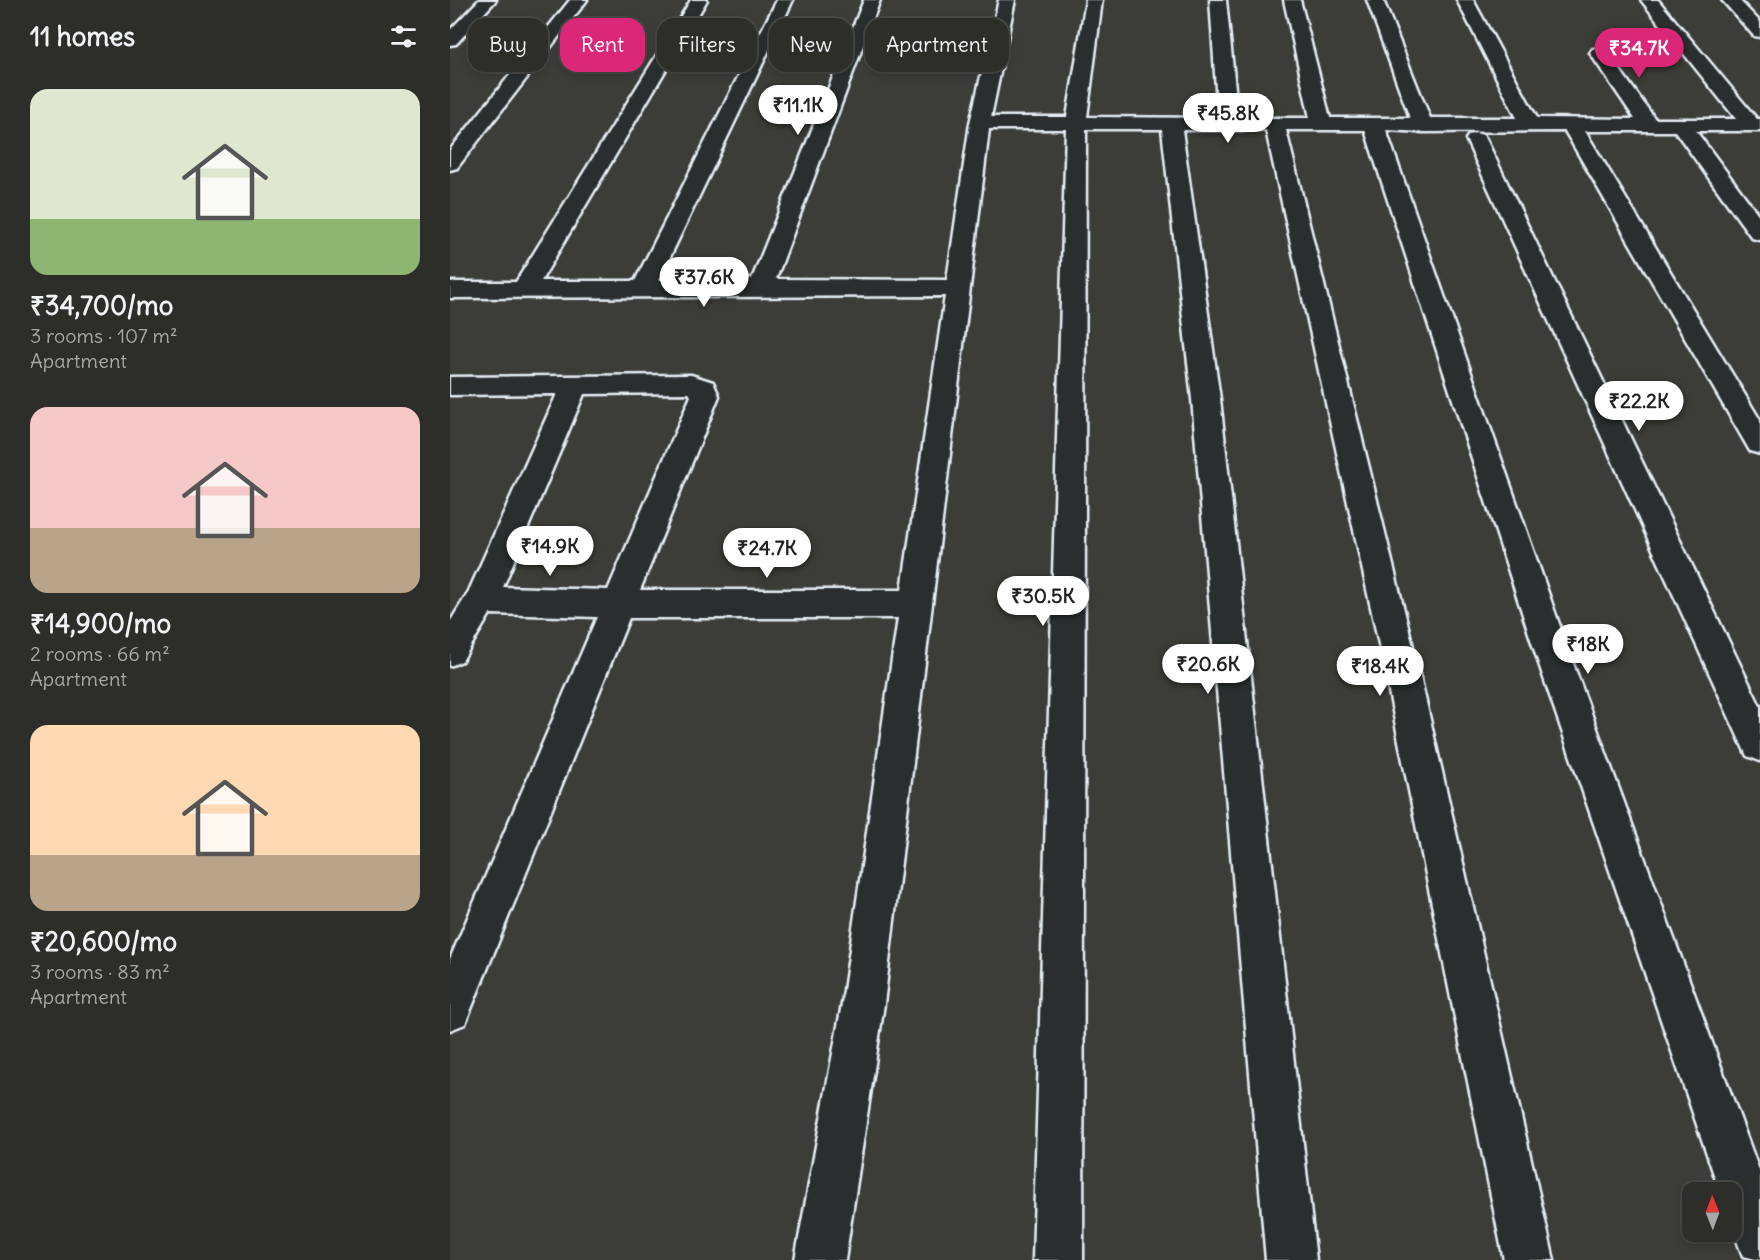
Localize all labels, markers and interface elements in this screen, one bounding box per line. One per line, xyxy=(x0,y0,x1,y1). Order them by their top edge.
chip: Buy xyxy=(468,18,548,72)
chip: Rent xyxy=(560,18,645,72)
chip: Filters xyxy=(657,18,757,72)
chip: New xyxy=(769,18,853,72)
chip: Apartment xyxy=(865,18,1009,72)
text: 11 homes xyxy=(30,20,135,53)
icon: filters xyxy=(387,20,420,53)
pin: ₹34.7K xyxy=(1590,28,1688,79)
text: ₹34.7K xyxy=(1609,35,1669,60)
pin: ₹11.1K xyxy=(749,85,847,136)
text: ₹11.1K xyxy=(773,92,823,117)
pin: ₹45.8K xyxy=(1179,93,1277,144)
text: ₹45.8K xyxy=(1197,100,1259,125)
icon: home xyxy=(171,128,279,236)
pin: ₹37.6K xyxy=(655,257,753,308)
text: ₹37.6K xyxy=(674,264,734,289)
text: ₹34,700/mo xyxy=(30,289,173,322)
text: 3 rooms · 107 m² xyxy=(30,323,178,348)
text: Apartment xyxy=(30,348,127,373)
pin: ₹22.2K xyxy=(1590,381,1688,432)
text: ₹22.2K xyxy=(1609,388,1669,413)
icon: home xyxy=(171,446,279,554)
pin: ₹14.9K xyxy=(501,526,599,577)
pin: ₹24.7K xyxy=(718,528,816,579)
text: ₹14.9K xyxy=(521,533,579,558)
text: ₹24.7K xyxy=(737,535,797,560)
pin: ₹30.5K xyxy=(994,576,1092,627)
text: ₹30.5K xyxy=(1011,583,1075,608)
text: ₹14,900/mo xyxy=(30,607,171,640)
pin: ₹18K xyxy=(1552,624,1624,675)
text: ₹18K xyxy=(1566,631,1610,656)
text: 2 rooms · 66 m² xyxy=(30,641,170,666)
pin: ₹20.6K xyxy=(1159,644,1257,695)
pin: ₹18.4K xyxy=(1331,646,1429,697)
text: ₹20.6K xyxy=(1176,651,1240,676)
text: ₹18.4K xyxy=(1351,653,1409,678)
text: Apartment xyxy=(30,666,127,691)
icon: home xyxy=(171,764,279,872)
text: ₹20,600/mo xyxy=(30,925,177,958)
text: 3 rooms · 83 m² xyxy=(30,959,170,984)
text: Apartment xyxy=(30,984,127,1009)
north arrow xyxy=(1682,1182,1742,1242)
map controls xyxy=(1682,1182,1742,1242)

